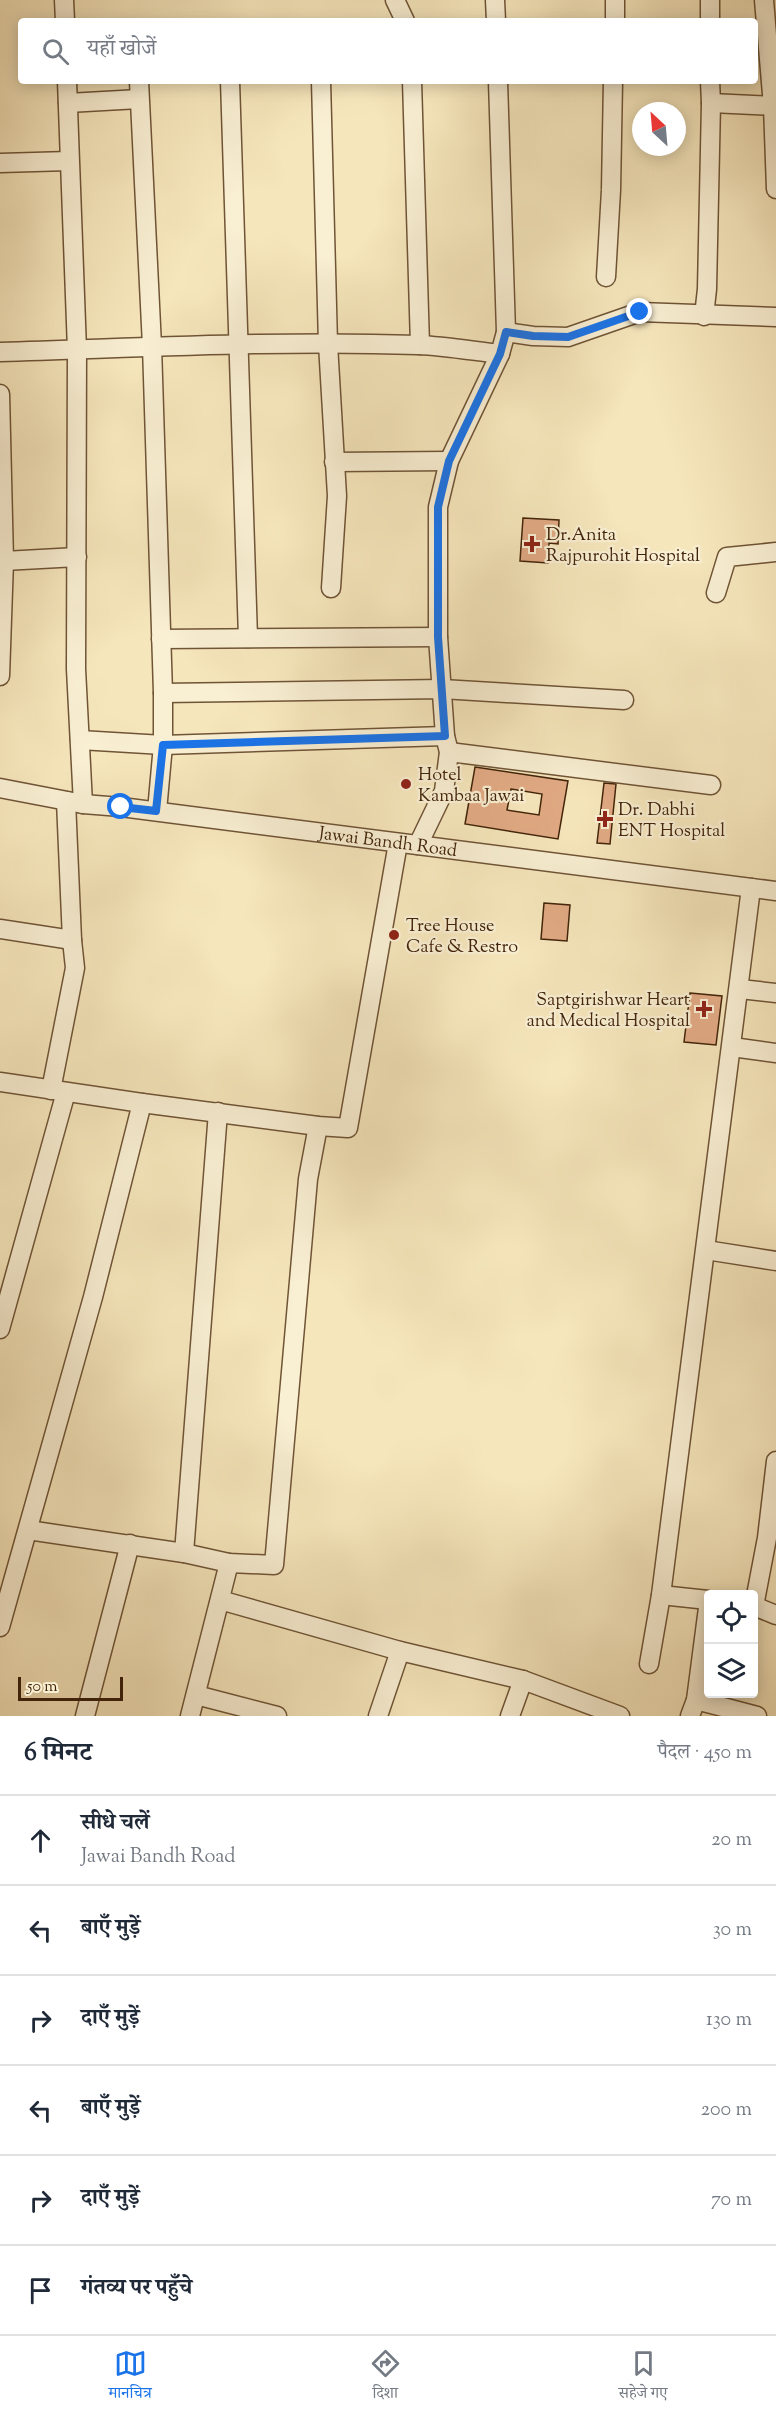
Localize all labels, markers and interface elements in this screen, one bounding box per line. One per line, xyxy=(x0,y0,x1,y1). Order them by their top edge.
search box xyxy=(18,18,758,84)
text: यहाँ खोजें xyxy=(87,34,156,66)
icon: search xyxy=(39,35,72,68)
north arrow xyxy=(632,102,686,156)
route end xyxy=(626,298,652,324)
place label: Dr.Anita Rajpurohit Hospital xyxy=(546,523,700,570)
marker: Dr.Anita Rajpurohit Hospital xyxy=(523,535,541,553)
place label: Hotel Kambaa Jawai xyxy=(418,763,524,810)
marker: Hotel Kambaa Jawai xyxy=(399,777,413,791)
route start xyxy=(107,793,133,819)
place label: Dr. Dabhi ENT Hospital xyxy=(618,798,725,845)
marker: Dr. Dabhi ENT Hospital xyxy=(596,810,614,828)
street label: Jawai Bandh Road xyxy=(316,821,459,865)
place label: Tree House Cafe & Restro xyxy=(406,914,518,961)
marker: Tree House Cafe & Restro xyxy=(387,928,401,942)
place label: Saptgirishwar Heart and Medical Hospital xyxy=(526,988,690,1035)
marker: Saptgirishwar Heart and Medical Hospital xyxy=(695,1000,713,1018)
map controls xyxy=(704,1590,758,1698)
button: locate xyxy=(704,1590,758,1644)
button: layers xyxy=(704,1644,758,1698)
scale bar xyxy=(18,1674,123,1702)
text: 50 m xyxy=(27,1676,58,1699)
text: 6 मिनट xyxy=(24,1735,92,1772)
text: पैदल · 450 m xyxy=(657,1739,752,1768)
text: सीधे चलें xyxy=(81,1808,150,1840)
icon: ahead xyxy=(24,1824,57,1857)
text: 20 m xyxy=(711,1826,752,1855)
text: Jawai Bandh Road xyxy=(81,1843,236,1872)
text: बाएँ मुड़ें xyxy=(81,1913,140,1945)
icon: left xyxy=(24,1914,57,1947)
text: 30 m xyxy=(713,1916,752,1945)
text: दाएँ मुड़ें xyxy=(81,2003,140,2035)
icon: right xyxy=(24,2004,57,2037)
text: 130 m xyxy=(706,2006,752,2035)
text: बाएँ मुड़ें xyxy=(81,2093,140,2125)
icon: left xyxy=(24,2094,57,2127)
text: 200 m xyxy=(701,2096,752,2125)
text: दाएँ मुड़ें xyxy=(81,2183,140,2215)
icon: right xyxy=(24,2184,57,2217)
text: 70 m xyxy=(711,2186,752,2215)
text: गंतव्य पर पहुँचे xyxy=(81,2273,192,2305)
icon: arrive xyxy=(24,2274,57,2307)
tab: मानचित्र xyxy=(108,2347,152,2408)
tab: दिशा xyxy=(369,2347,402,2408)
tab: सहेजे गए xyxy=(619,2347,668,2408)

